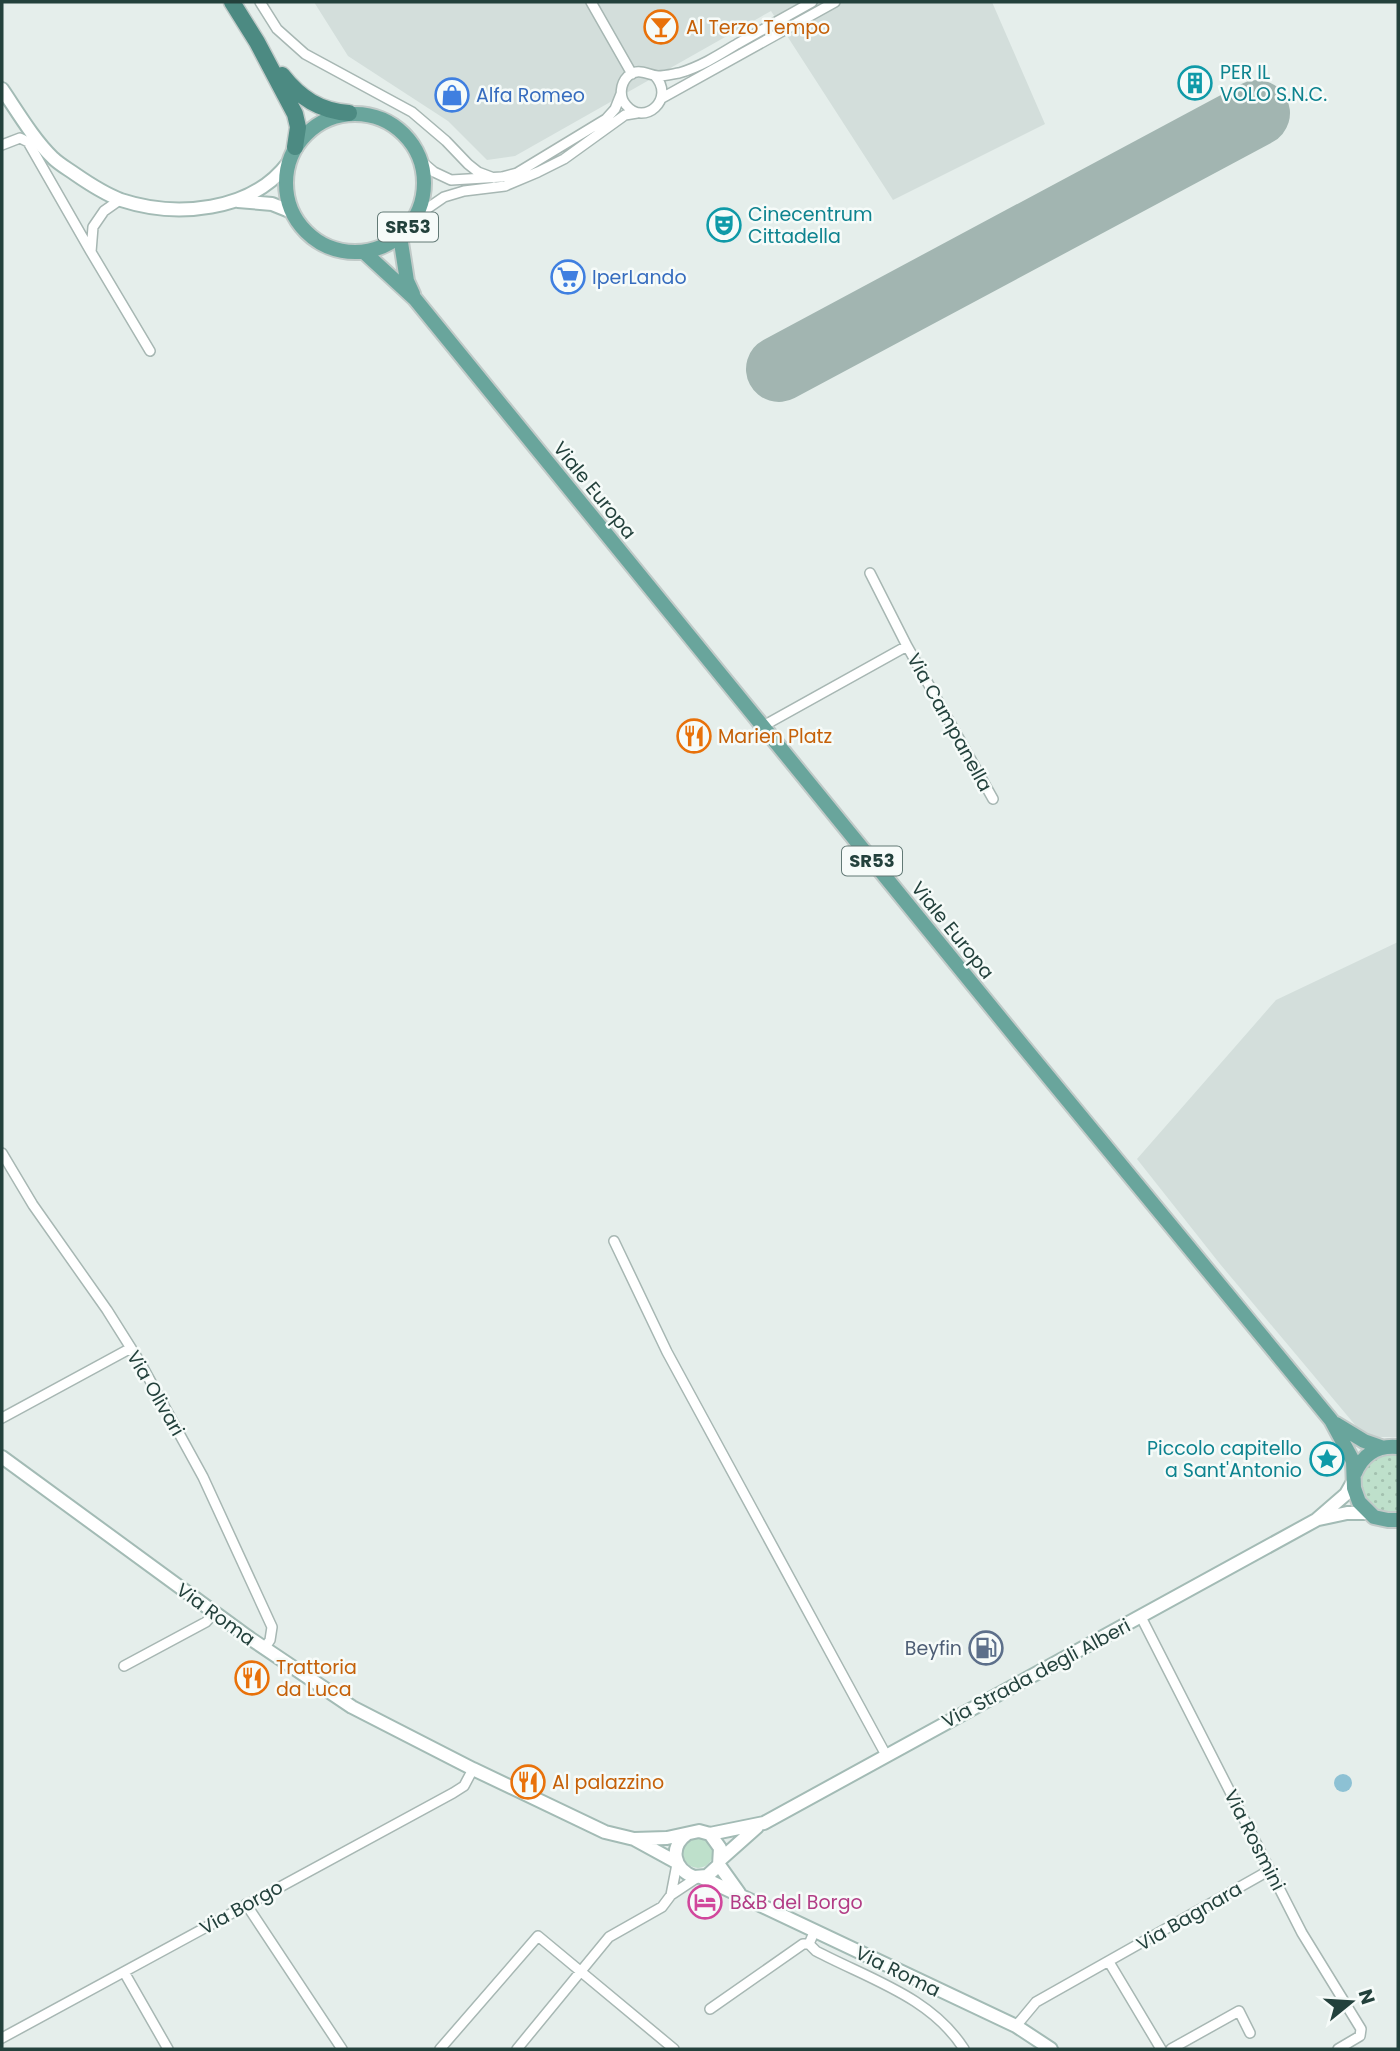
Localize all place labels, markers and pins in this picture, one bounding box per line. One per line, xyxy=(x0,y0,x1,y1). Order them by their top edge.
bar icon: Al Terzo Tempo xyxy=(642,8,680,46)
place label: Al Terzo Tempo xyxy=(686,14,830,41)
place label: PER IL VOLO S.N.C. xyxy=(1220,59,1327,108)
building icon: PER IL VOLO S.N.C. xyxy=(1176,64,1214,102)
shop icon: Alfa Romeo xyxy=(433,76,471,114)
place label: Alfa Romeo xyxy=(476,82,585,109)
place label: Cinecentrum Cittadella xyxy=(748,201,873,250)
theatre icon: Cinecentrum Cittadella xyxy=(705,206,743,244)
supermarket icon: IperLando xyxy=(549,258,587,296)
place label: IperLando xyxy=(592,264,687,291)
restaurant icon: Marien Platz xyxy=(675,717,713,755)
place label: Marien Platz xyxy=(718,723,832,750)
place label: Piccolo capitello a Sant'Antonio xyxy=(1147,1435,1302,1484)
place icon: Piccolo capitello a Sant'Antonio xyxy=(1308,1440,1346,1478)
fuel station icon: Beyfin xyxy=(967,1629,1005,1667)
place label: Beyfin xyxy=(905,1635,962,1662)
place label: Trattoria da Luca xyxy=(276,1654,357,1703)
restaurant icon: Trattoria da Luca xyxy=(233,1659,271,1697)
restaurant icon: Al palazzino xyxy=(509,1763,547,1801)
place label: Al palazzino xyxy=(552,1769,664,1796)
hotel icon: B&B del Borgo xyxy=(686,1883,724,1921)
place label: B&B del Borgo xyxy=(730,1889,863,1916)

